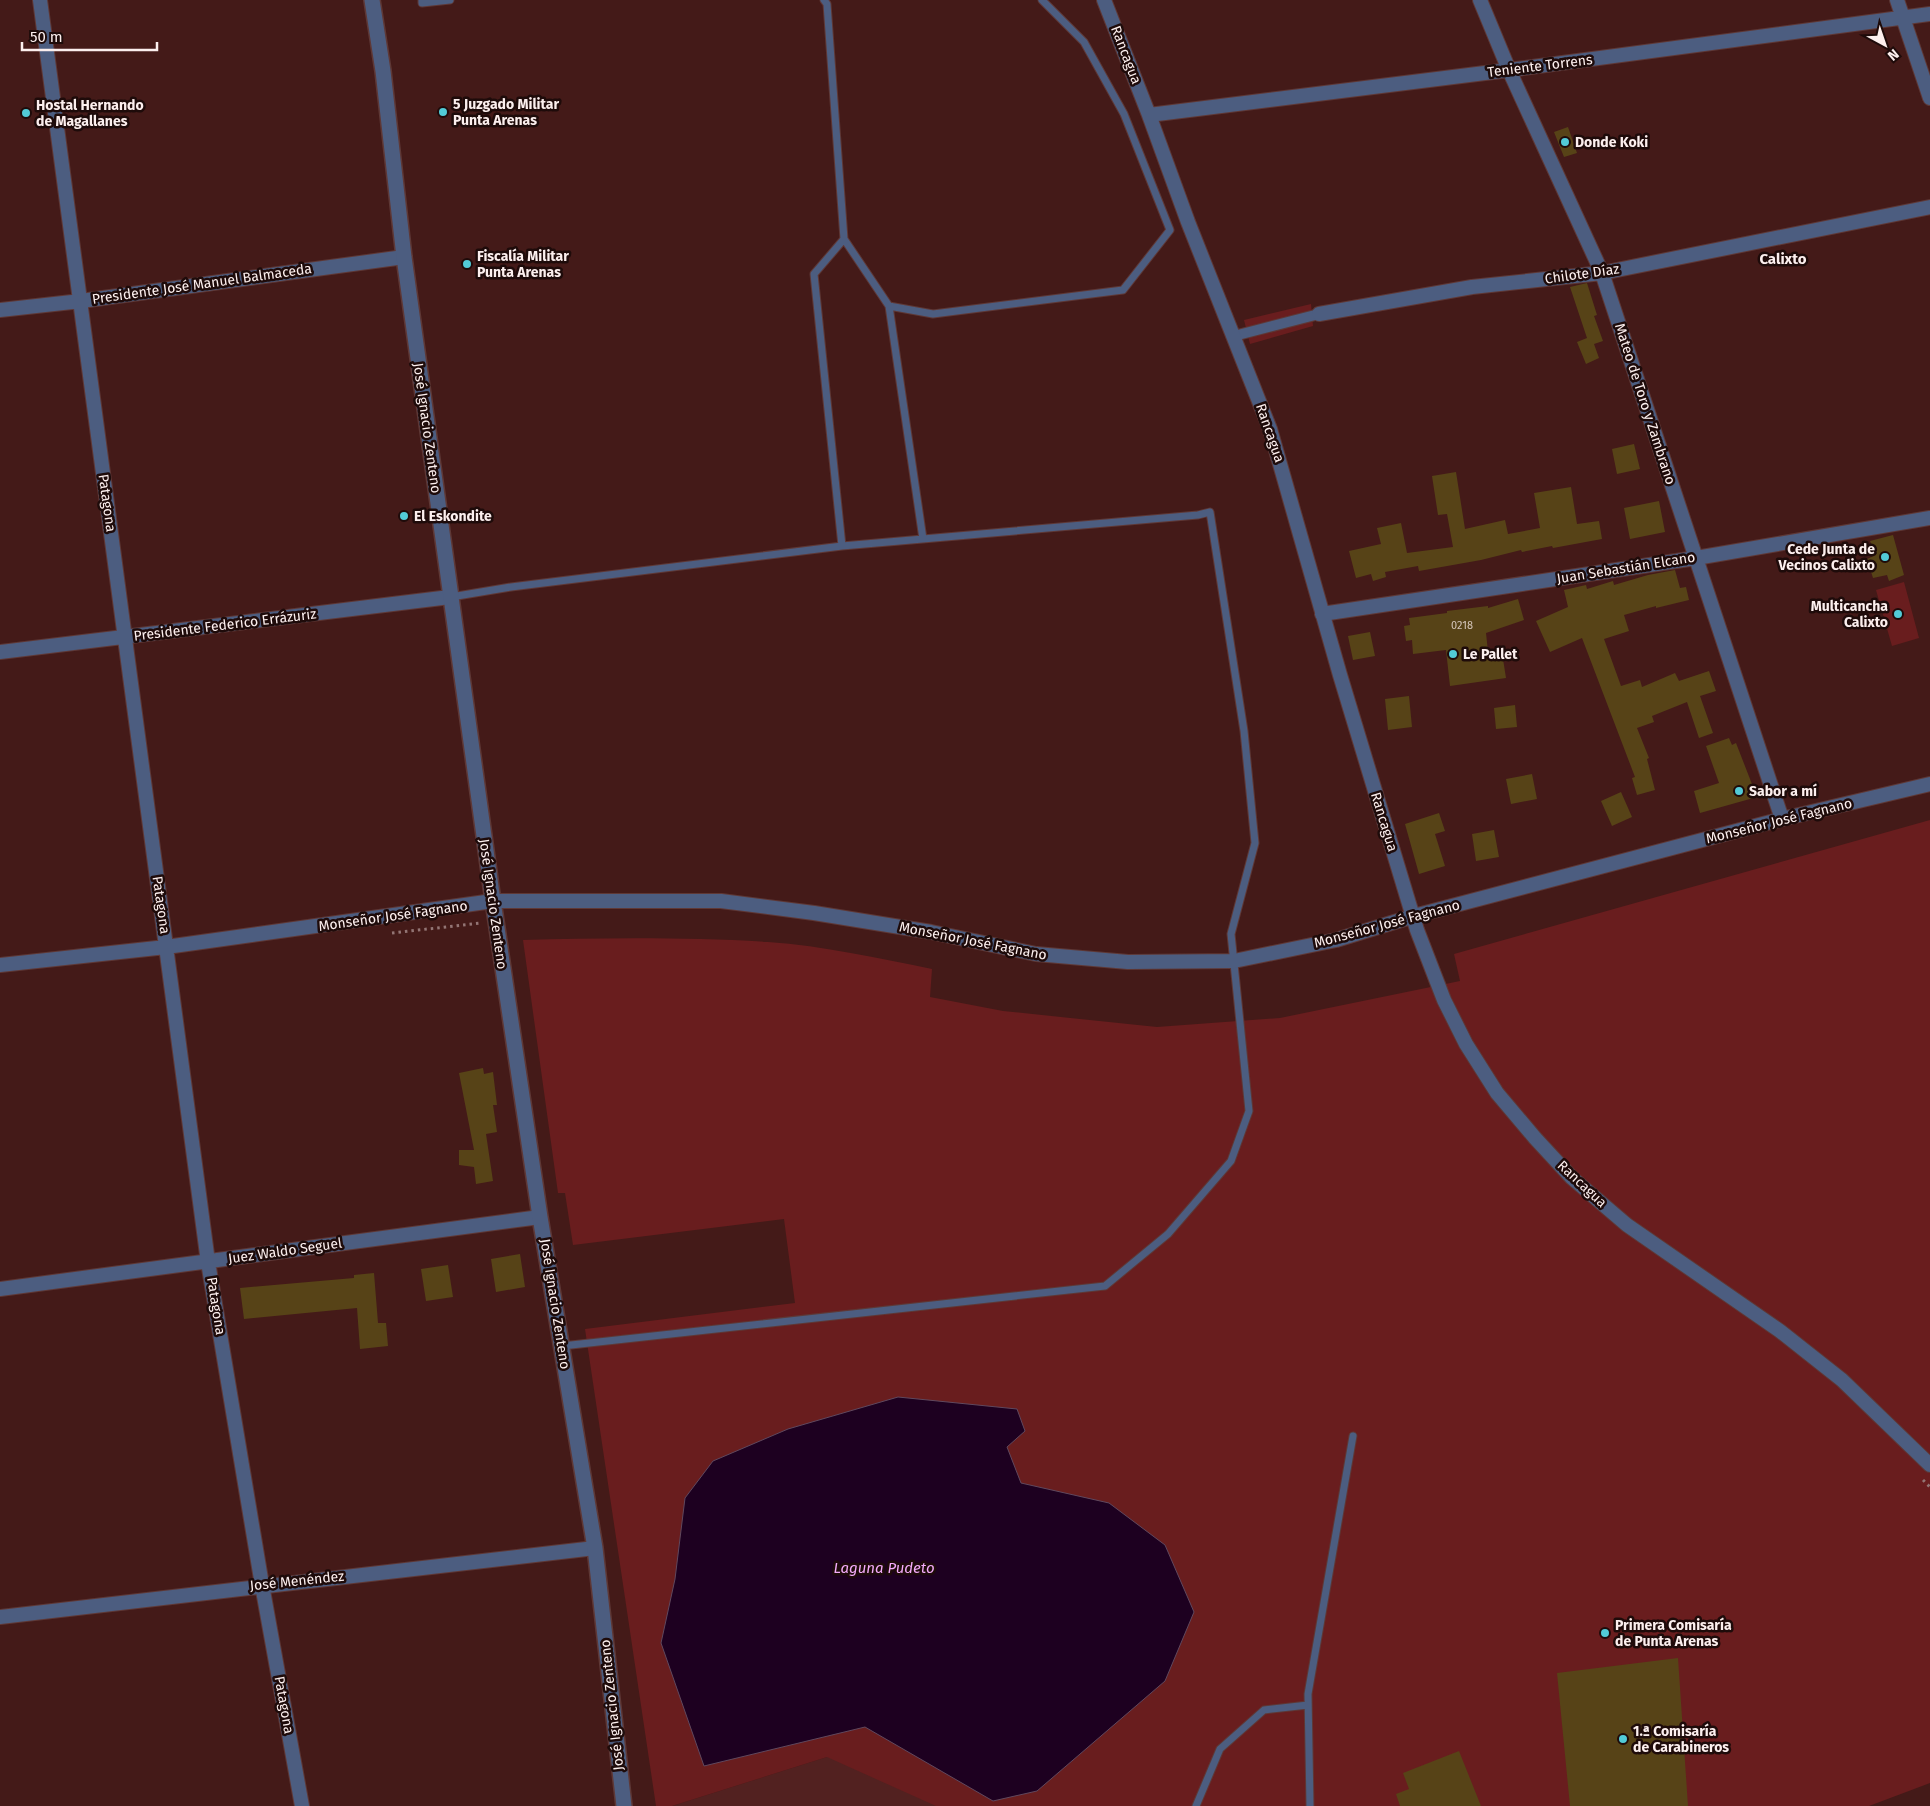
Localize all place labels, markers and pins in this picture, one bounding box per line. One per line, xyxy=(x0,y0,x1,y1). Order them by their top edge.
place label: 5 Juzgado Militar Punta Arenas xyxy=(453,96,559,129)
place label: Hostal Hernando de Magallanes xyxy=(36,97,144,130)
marker: 5 Juzgado Militar Punta Arenas xyxy=(437,106,449,118)
marker: Hostal Hernando de Magallanes xyxy=(20,107,32,119)
place label: Donde Koki xyxy=(1575,134,1648,151)
marker: Donde Koki xyxy=(1559,136,1571,148)
place label: Fiscalía Militar Punta Arenas xyxy=(477,248,569,281)
marker: Fiscalía Militar Punta Arenas xyxy=(461,258,473,270)
place label: El Eskondite xyxy=(414,508,492,525)
marker: El Eskondite xyxy=(398,510,410,522)
place label: Cede Junta de Vecinos Calixto xyxy=(1778,541,1875,574)
marker: Cede Junta de Vecinos Calixto xyxy=(1879,551,1891,563)
place label: Multicancha Calixto xyxy=(1811,598,1888,631)
marker: Multicancha Calixto xyxy=(1892,608,1904,620)
place label: Le Pallet xyxy=(1463,646,1518,663)
marker: Le Pallet xyxy=(1447,648,1459,660)
place label: Sabor a mí xyxy=(1749,783,1817,800)
marker: Sabor a mí xyxy=(1733,785,1745,797)
place label: Primera Comisaría de Punta Arenas xyxy=(1615,1617,1732,1650)
marker: Primera Comisaría de Punta Arenas xyxy=(1599,1627,1611,1639)
place label: 1.ª Comisaría de Carabineros xyxy=(1633,1723,1729,1756)
marker: 1.ª Comisaría de Carabineros xyxy=(1617,1733,1629,1745)

